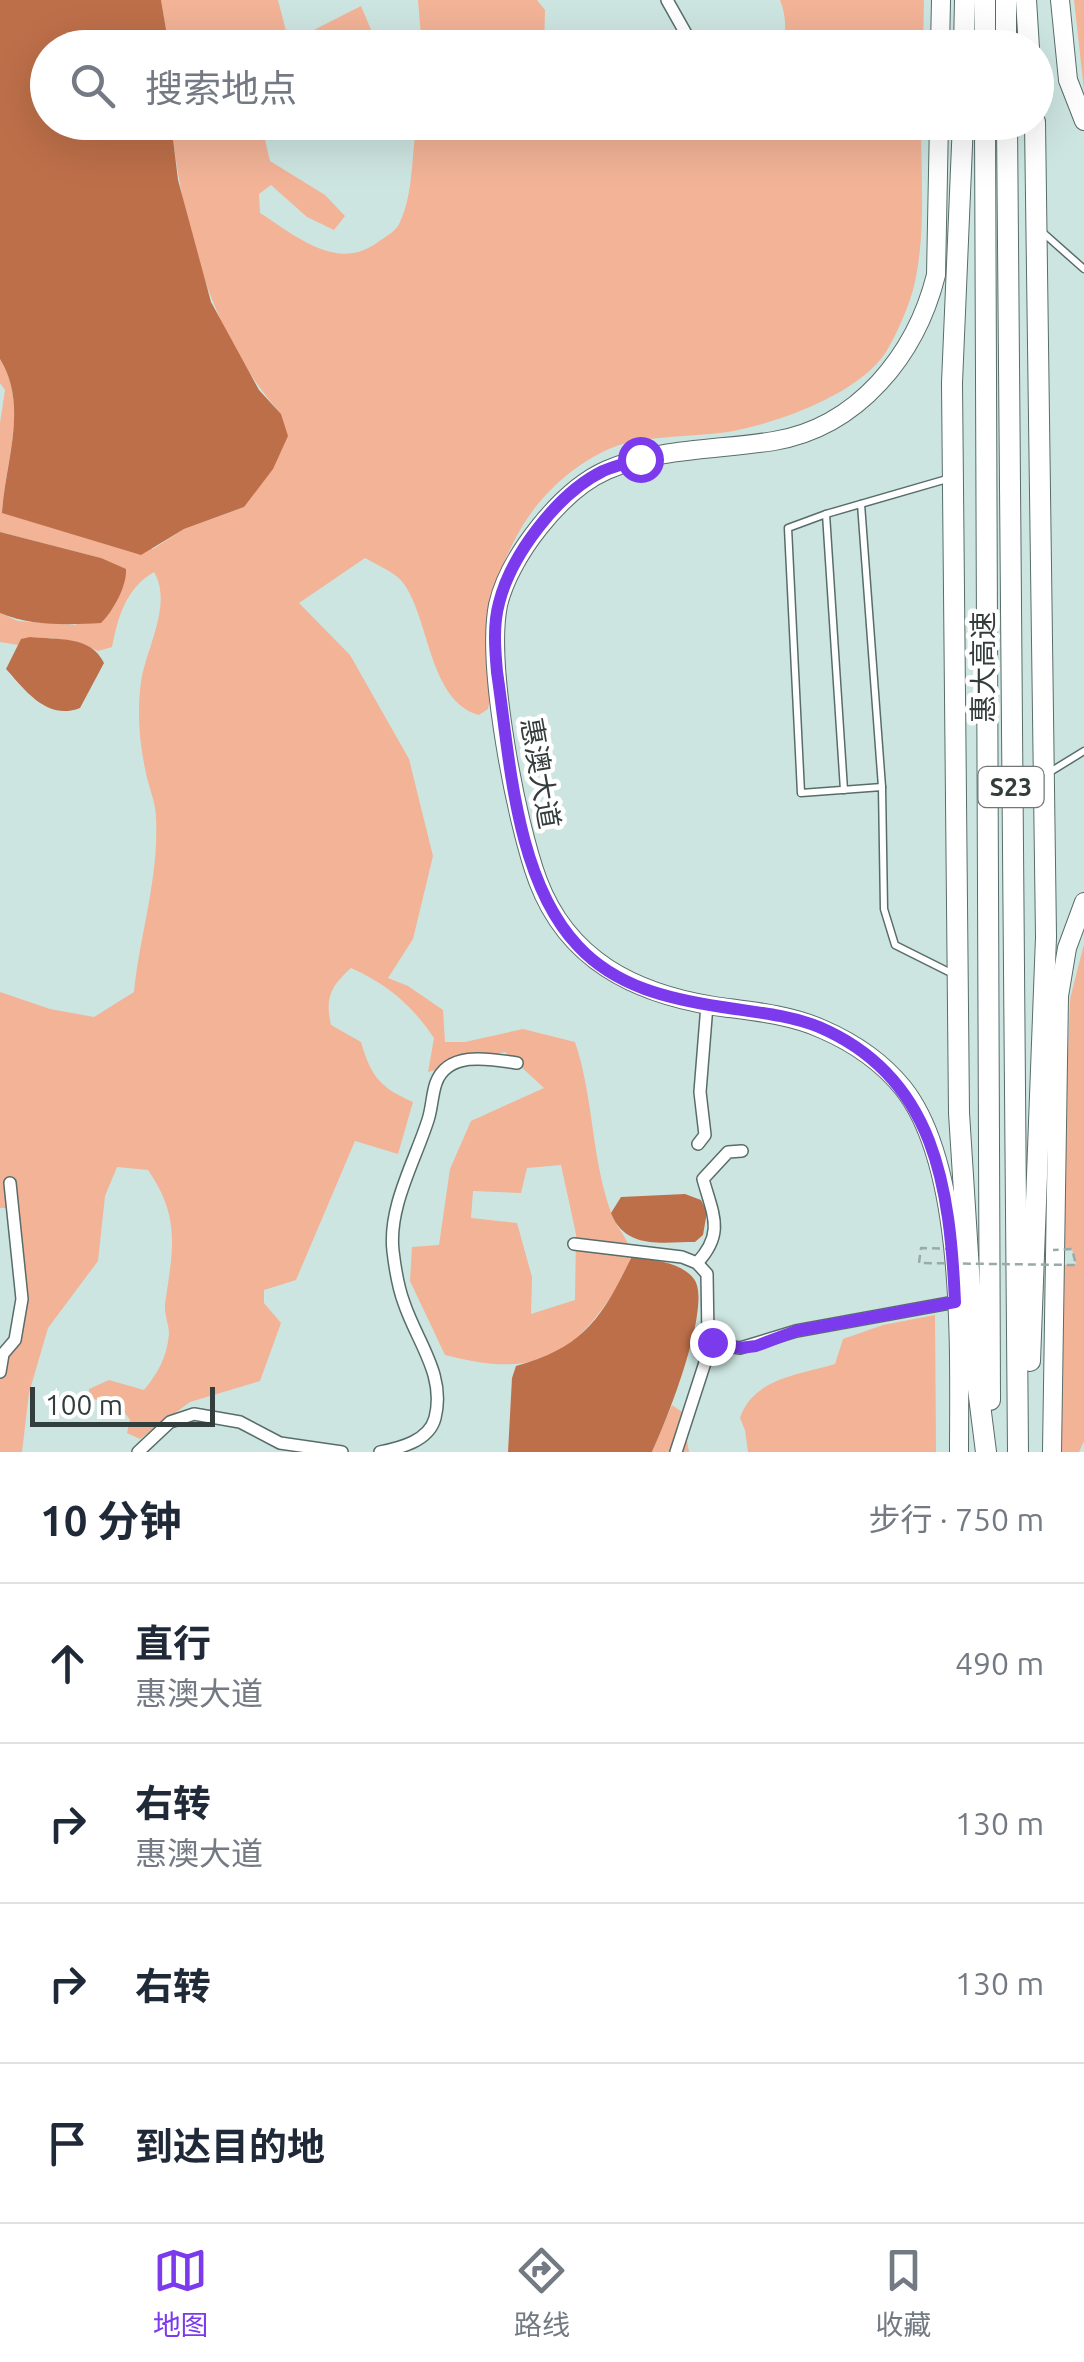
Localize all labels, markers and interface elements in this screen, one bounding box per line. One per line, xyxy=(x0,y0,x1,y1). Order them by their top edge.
search box xyxy=(30,30,1054,140)
icon: search xyxy=(65,58,120,113)
text: 搜索地点 xyxy=(145,67,297,109)
route start xyxy=(618,437,664,483)
street label: 惠大高速 xyxy=(967,611,998,723)
street label: 惠澳大道 xyxy=(516,715,566,831)
road number: S23 xyxy=(978,767,1044,807)
route end xyxy=(690,1320,736,1366)
scale bar xyxy=(30,1382,215,1426)
text: 100 m xyxy=(45,1389,123,1420)
text: 10 分钟 xyxy=(40,1497,181,1544)
text: 步行 · 750 m xyxy=(868,1501,1044,1537)
text: 直行 xyxy=(135,1622,211,1664)
icon: ahead xyxy=(40,1636,95,1691)
text: 490 m xyxy=(955,1645,1044,1681)
text: 惠澳大道 xyxy=(135,1675,263,1711)
text: 右转 xyxy=(135,1782,211,1824)
icon: right xyxy=(40,1796,95,1851)
text: 130 m xyxy=(955,1805,1044,1841)
text: 惠澳大道 xyxy=(135,1835,263,1871)
icon: right xyxy=(40,1956,95,2011)
text: 右转 xyxy=(135,1965,211,2007)
text: 130 m xyxy=(955,1965,1044,2001)
icon: arrive xyxy=(40,2116,95,2171)
text: 到达目的地 xyxy=(135,2125,325,2167)
tab: 地图 xyxy=(153,2243,209,2343)
tab: 路线 xyxy=(514,2243,570,2343)
tab: 收藏 xyxy=(875,2243,931,2343)

